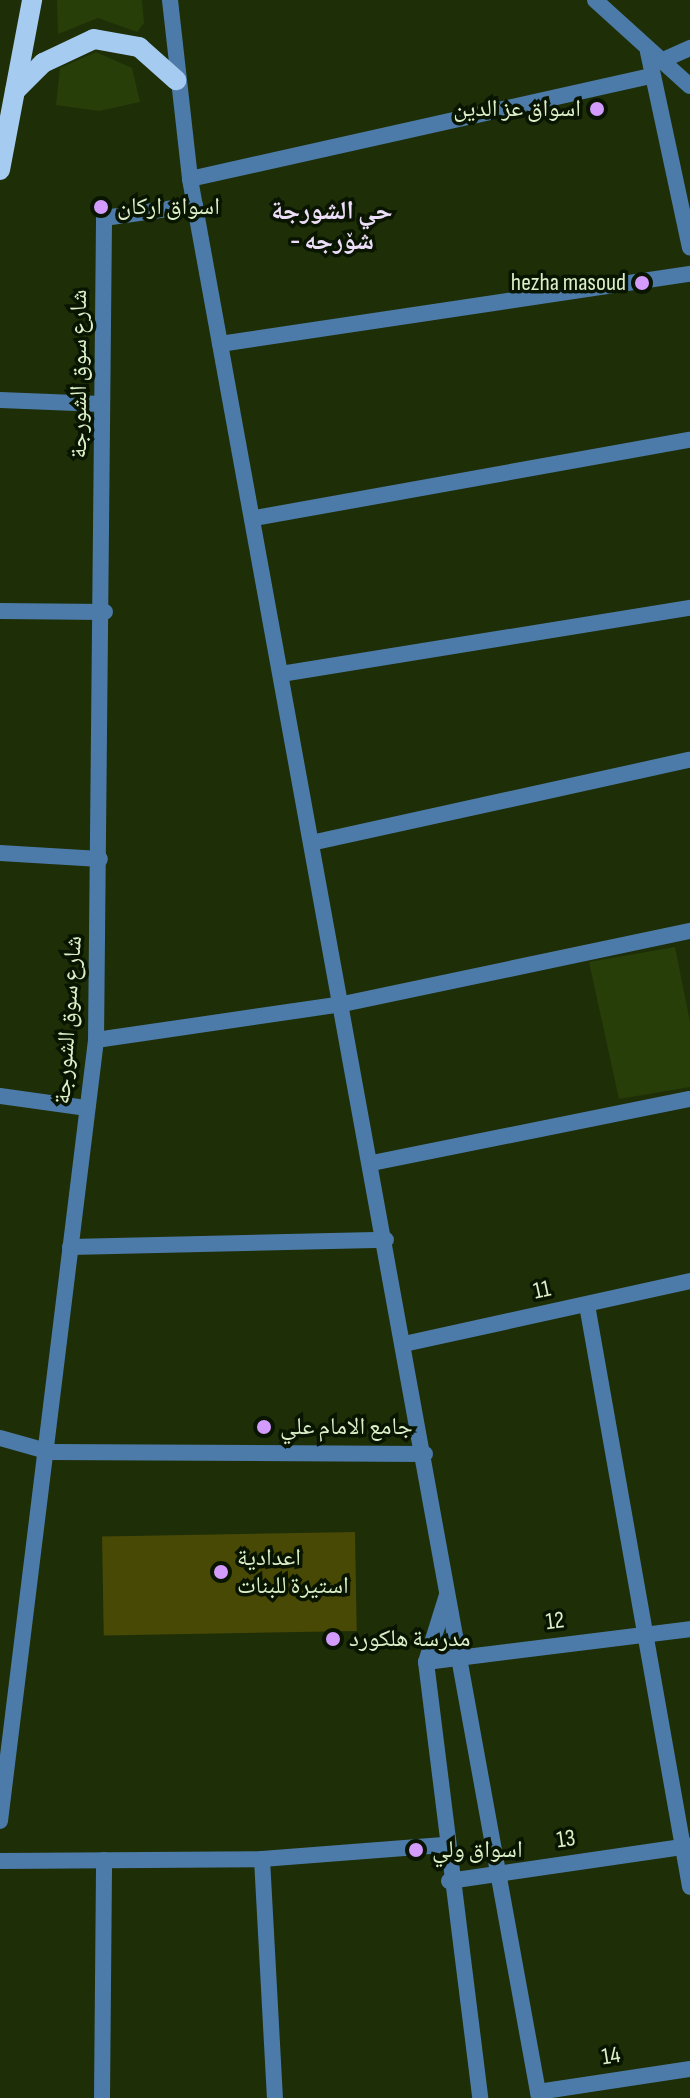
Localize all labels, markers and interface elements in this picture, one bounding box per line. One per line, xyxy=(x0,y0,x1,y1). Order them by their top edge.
place label: اسواق عز الدين xyxy=(453,95,581,123)
marker: اسواق عز الدين xyxy=(588,100,606,118)
place label: اسواق اركان xyxy=(117,193,220,221)
district label: حي الشورجة - شۆرجە xyxy=(271,196,393,258)
marker: اسواق اركان xyxy=(92,198,110,216)
place label: hezha masoud xyxy=(511,269,626,297)
marker: hezha masoud xyxy=(633,274,651,292)
street label: شارع سوق الشورجة xyxy=(65,289,93,459)
street label: شارع سوق الشورجة xyxy=(48,935,88,1105)
street label: 11 xyxy=(531,1274,553,1306)
place label: جامع الامام علي xyxy=(280,1413,413,1441)
marker: جامع الامام علي xyxy=(255,1418,273,1436)
place label: اعدادية استيرة للبنات xyxy=(237,1544,349,1600)
marker: اعدادية استيرة للبنات xyxy=(212,1563,230,1581)
street label: 12 xyxy=(544,1606,566,1636)
place label: مدرسة هلكورد xyxy=(349,1625,471,1653)
marker: مدرسة هلكورد xyxy=(324,1630,342,1648)
street label: 13 xyxy=(555,1823,577,1855)
place label: اسواق ولي xyxy=(432,1836,523,1864)
marker: اسواق ولي xyxy=(407,1841,425,1859)
street label: 14 xyxy=(600,2040,622,2072)

